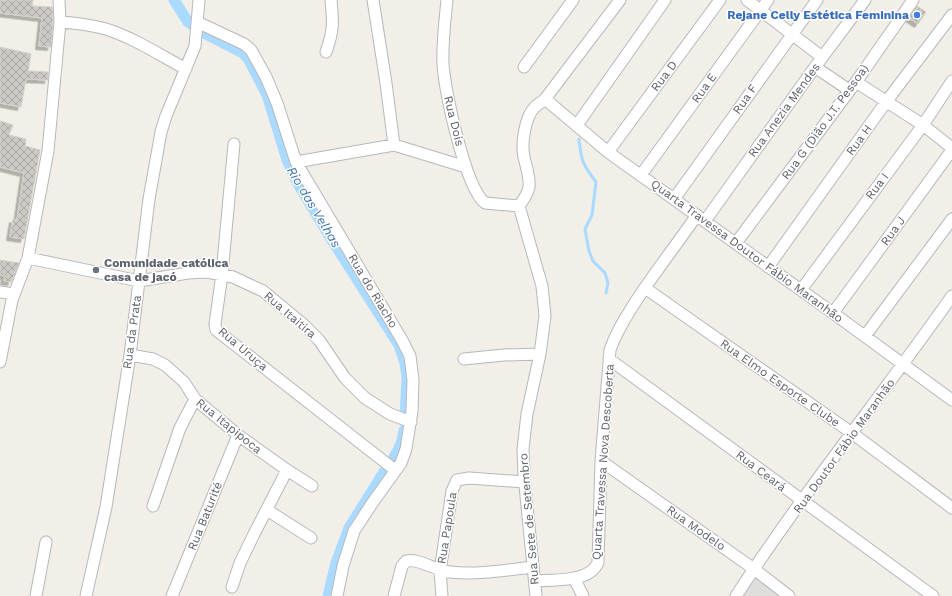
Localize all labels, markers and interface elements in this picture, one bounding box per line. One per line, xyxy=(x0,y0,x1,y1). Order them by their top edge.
place label: Rejane Celly Estética Feminina xyxy=(727,8,909,22)
marker: Rejane Celly Estética Feminina xyxy=(912,10,922,20)
street label: Rua D xyxy=(648,58,680,94)
street label: Rua Anezia Mendes xyxy=(745,60,823,160)
street label: Rua G (Dião J.T. Pessoa) xyxy=(779,62,871,182)
street label: Rua E xyxy=(688,70,720,106)
street label: Rua F xyxy=(730,81,760,117)
street label: Rua Dois xyxy=(441,94,467,148)
street label: Rua H xyxy=(843,122,875,158)
water label: Rio das Velhas xyxy=(284,164,344,250)
street label: Rua I xyxy=(863,170,891,202)
street label: Quarta Travessa Doutor Fábio Maranhão xyxy=(648,177,846,325)
street label: Rua J xyxy=(878,214,908,248)
street label: Rua do Riacho xyxy=(345,251,401,331)
place label: Comunidade católica casa de jacó xyxy=(104,256,229,284)
marker: Comunidade católica casa de jacó xyxy=(91,265,101,275)
street label: Rua Itaitira xyxy=(261,289,319,341)
street label: Rua da Prata xyxy=(120,294,144,370)
street label: Rua Uruça xyxy=(215,324,271,374)
street label: Rua Elmo Esporte Clube xyxy=(717,336,843,430)
street label: Quarta Travessa Nova Descoberta xyxy=(589,363,617,560)
street label: Rua Doutor Fábio Maranhão xyxy=(790,376,898,516)
street label: Rua Itapipoca xyxy=(193,395,265,457)
street label: Rua Ceará xyxy=(733,448,789,495)
street label: Rua Sete de Setembro xyxy=(516,453,542,585)
street label: Rua Baturité xyxy=(185,480,225,552)
street label: Rua Papoula xyxy=(434,491,460,565)
street label: Rua Modelo xyxy=(664,503,728,553)

